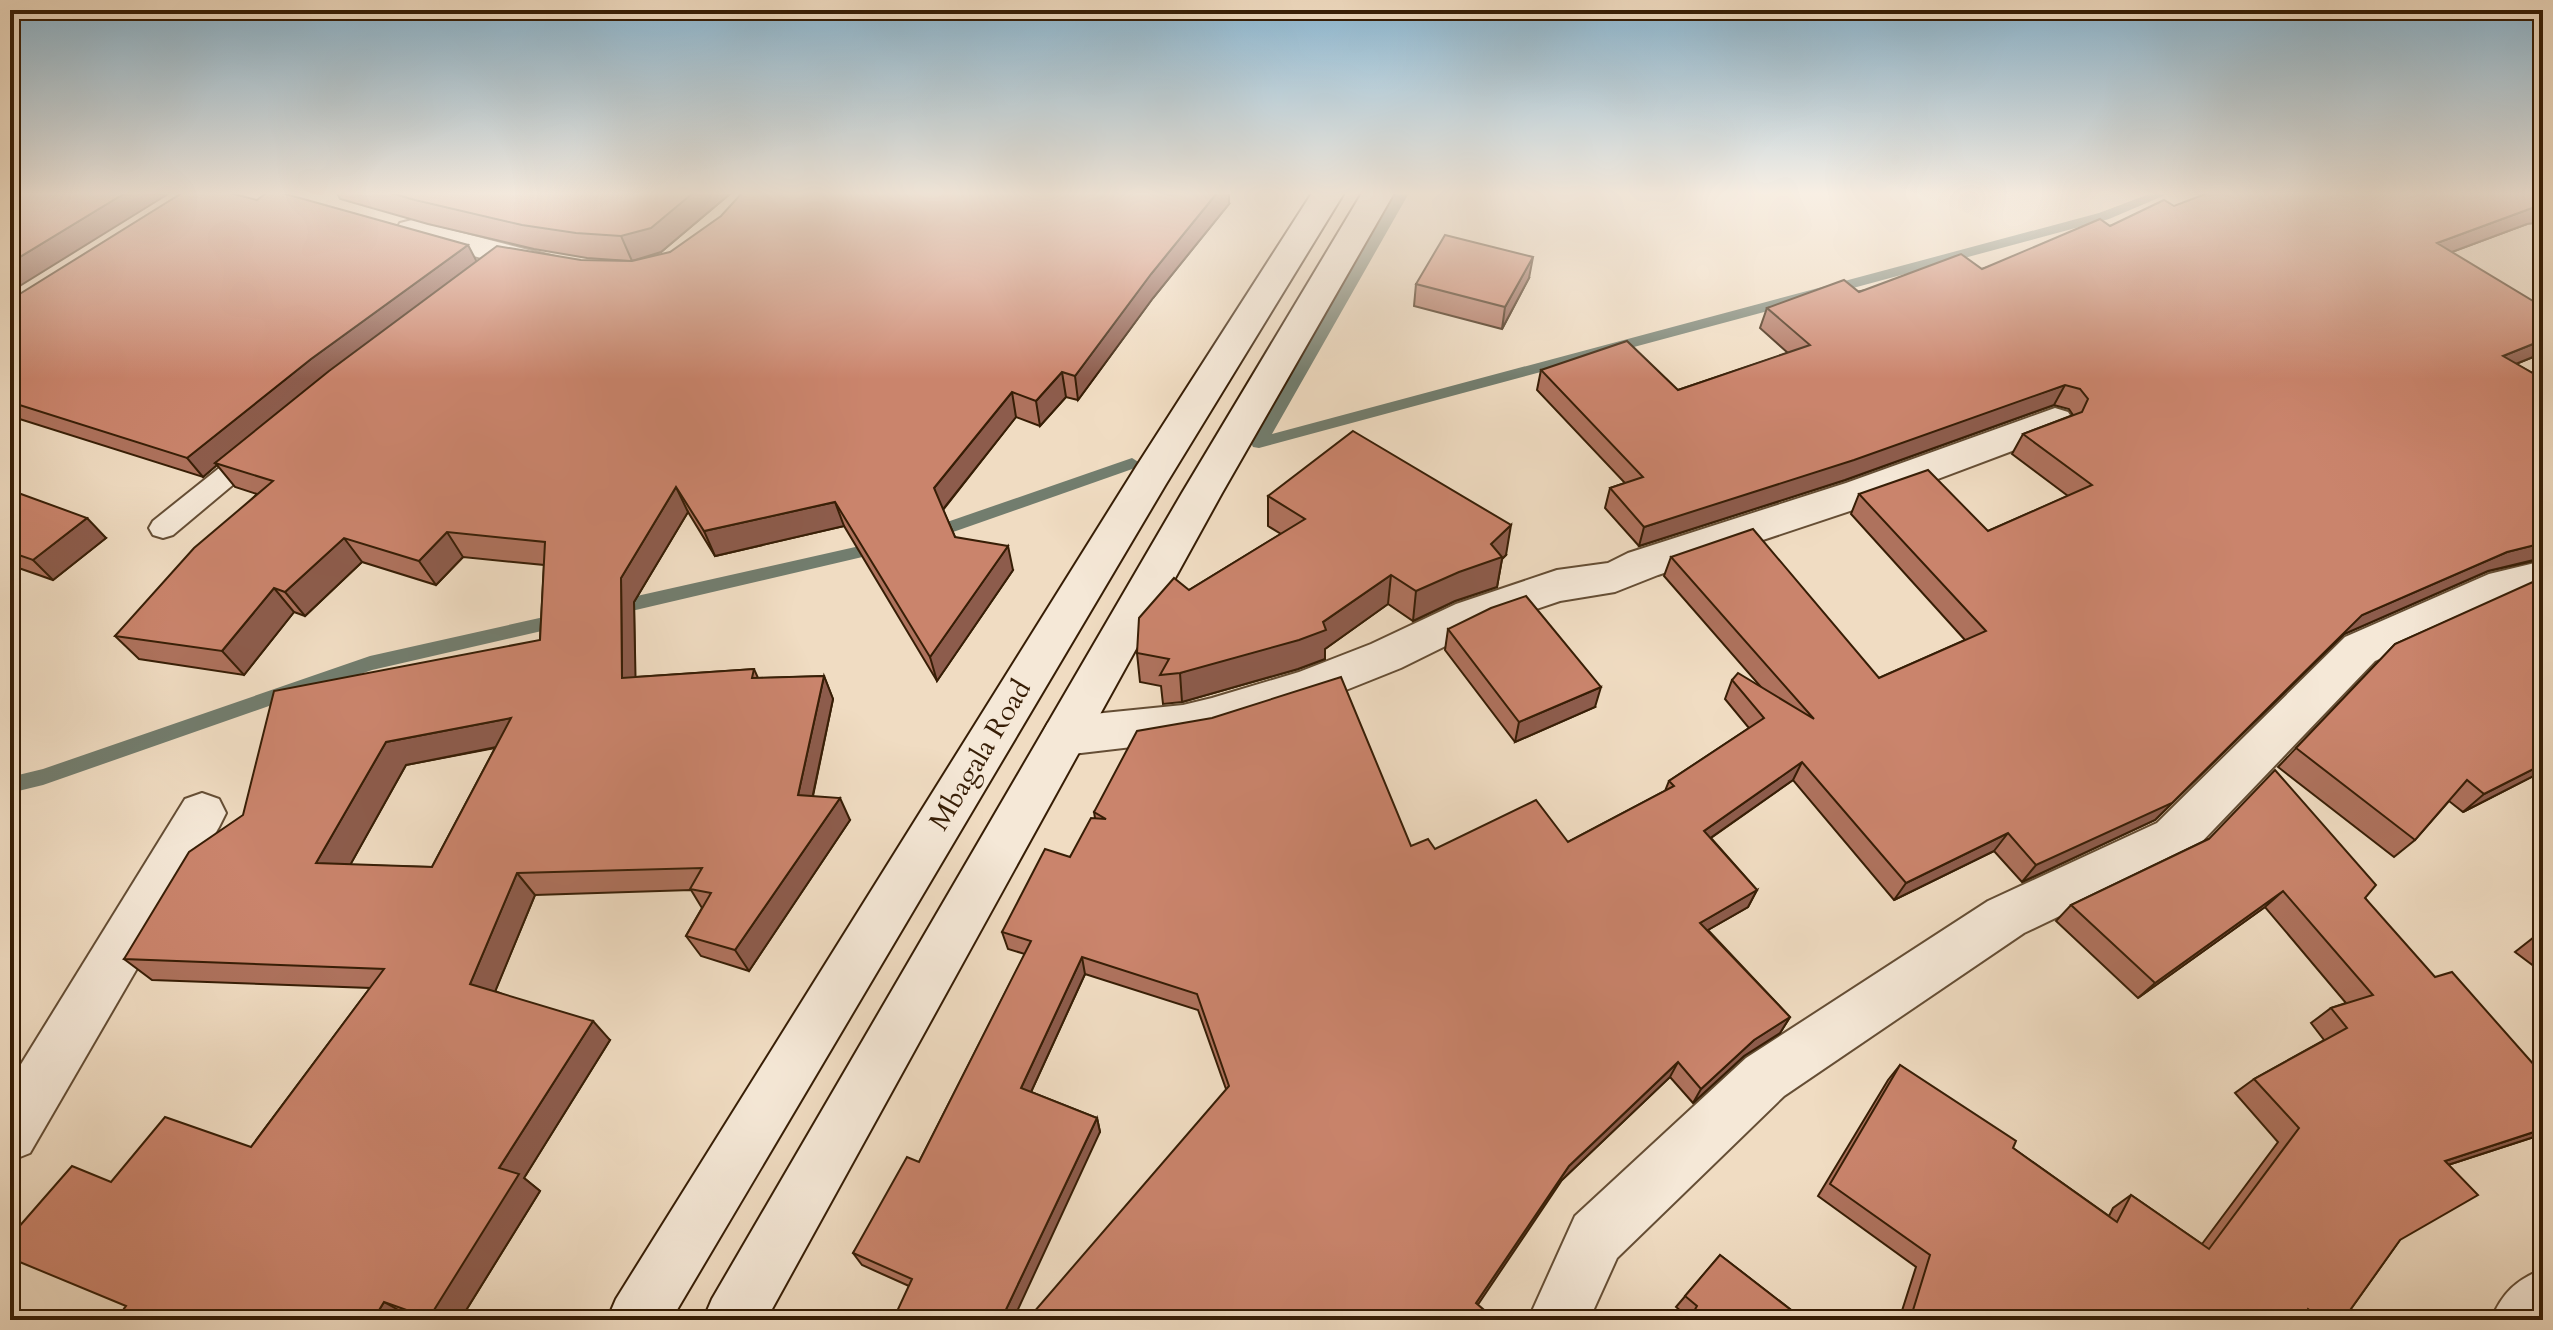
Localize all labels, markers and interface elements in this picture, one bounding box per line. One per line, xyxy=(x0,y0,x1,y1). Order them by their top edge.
street label: Mbagala Road xyxy=(920,672,1040,837)

